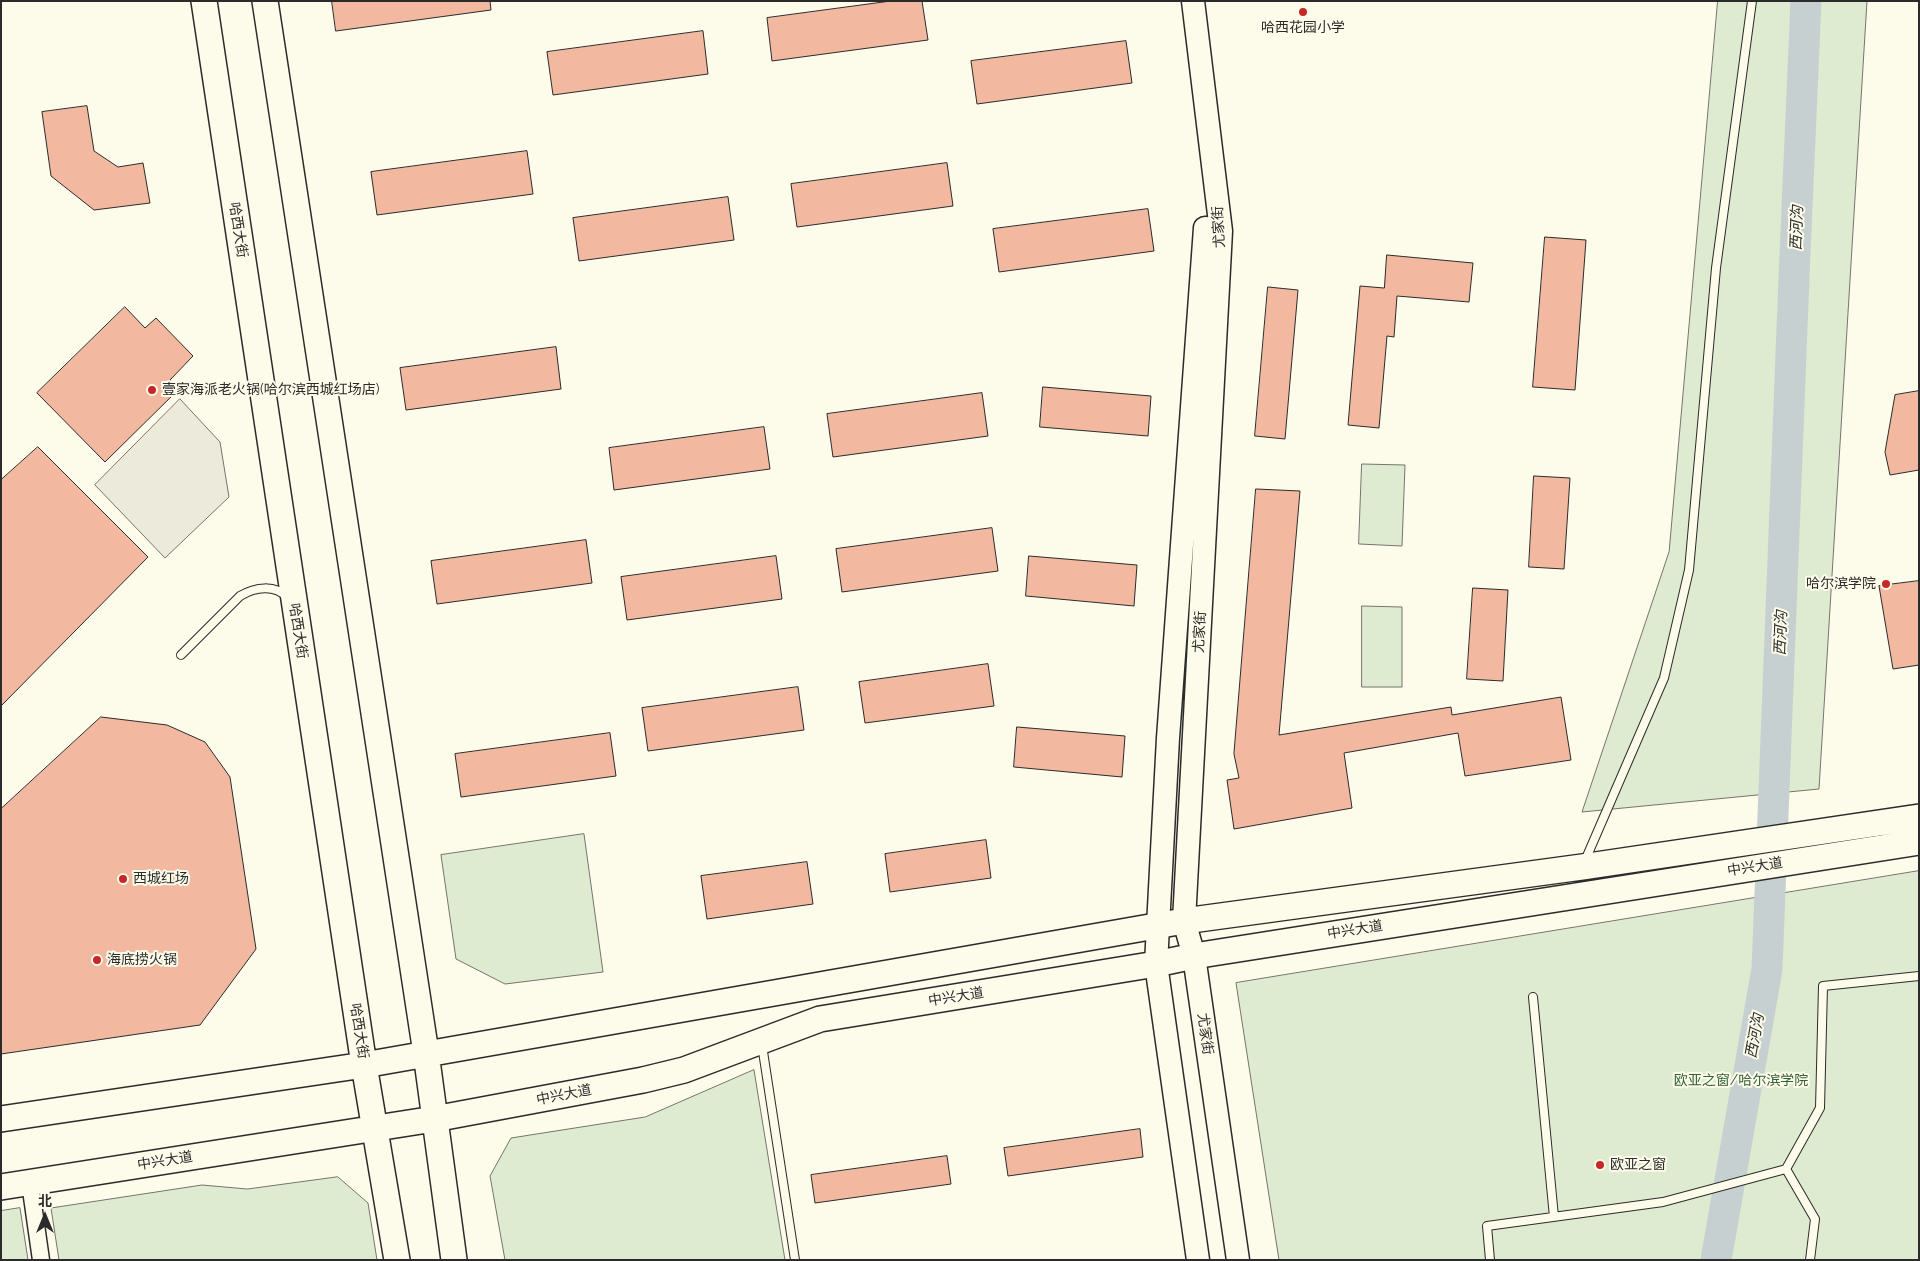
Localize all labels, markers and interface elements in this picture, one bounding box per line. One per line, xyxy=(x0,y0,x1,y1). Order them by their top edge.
marker: 哈西花园小学 xyxy=(1297,6,1309,18)
place label: 哈西花园小学 xyxy=(1261,20,1345,36)
street label: 哈西大街 xyxy=(225,201,251,259)
water label: 西河沟 xyxy=(1787,205,1807,251)
street label: 尤家街 xyxy=(1210,206,1228,248)
place label: 壹家海派老火锅(哈尔滨西城红场店) xyxy=(162,382,380,398)
marker: 壹家海派老火锅(哈尔滨西城红场店) xyxy=(146,384,158,396)
place label: 哈尔滨学院 xyxy=(1806,576,1876,592)
marker: 哈尔滨学院 xyxy=(1880,578,1892,590)
street label: 哈西大街 xyxy=(285,602,311,660)
water label: 西河沟 xyxy=(1771,610,1791,656)
street label: 尤家街 xyxy=(1191,611,1209,653)
street label: 中兴大道 xyxy=(1726,854,1784,880)
place label: 西城红场 xyxy=(133,871,189,887)
marker: 西城红场 xyxy=(117,873,129,885)
street label: 中兴大道 xyxy=(1326,917,1384,943)
place label: 海底捞火锅 xyxy=(107,952,177,968)
marker: 海底捞火锅 xyxy=(91,954,103,966)
street label: 中兴大道 xyxy=(927,984,985,1010)
street label: 哈西大街 xyxy=(346,1002,372,1060)
street label: 尤家街 xyxy=(1194,1012,1216,1056)
water label: 西河沟 xyxy=(1742,1012,1768,1060)
park label: 欧亚之窗/哈尔滨学院 xyxy=(1674,1073,1808,1089)
street label: 中兴大道 xyxy=(535,1081,593,1109)
street label: 中兴大道 xyxy=(136,1148,194,1174)
place label: 欧亚之窗 xyxy=(1610,1157,1666,1173)
marker: 欧亚之窗 xyxy=(1594,1159,1606,1171)
north arrow xyxy=(20,1191,70,1241)
text: 北 xyxy=(38,1193,52,1209)

